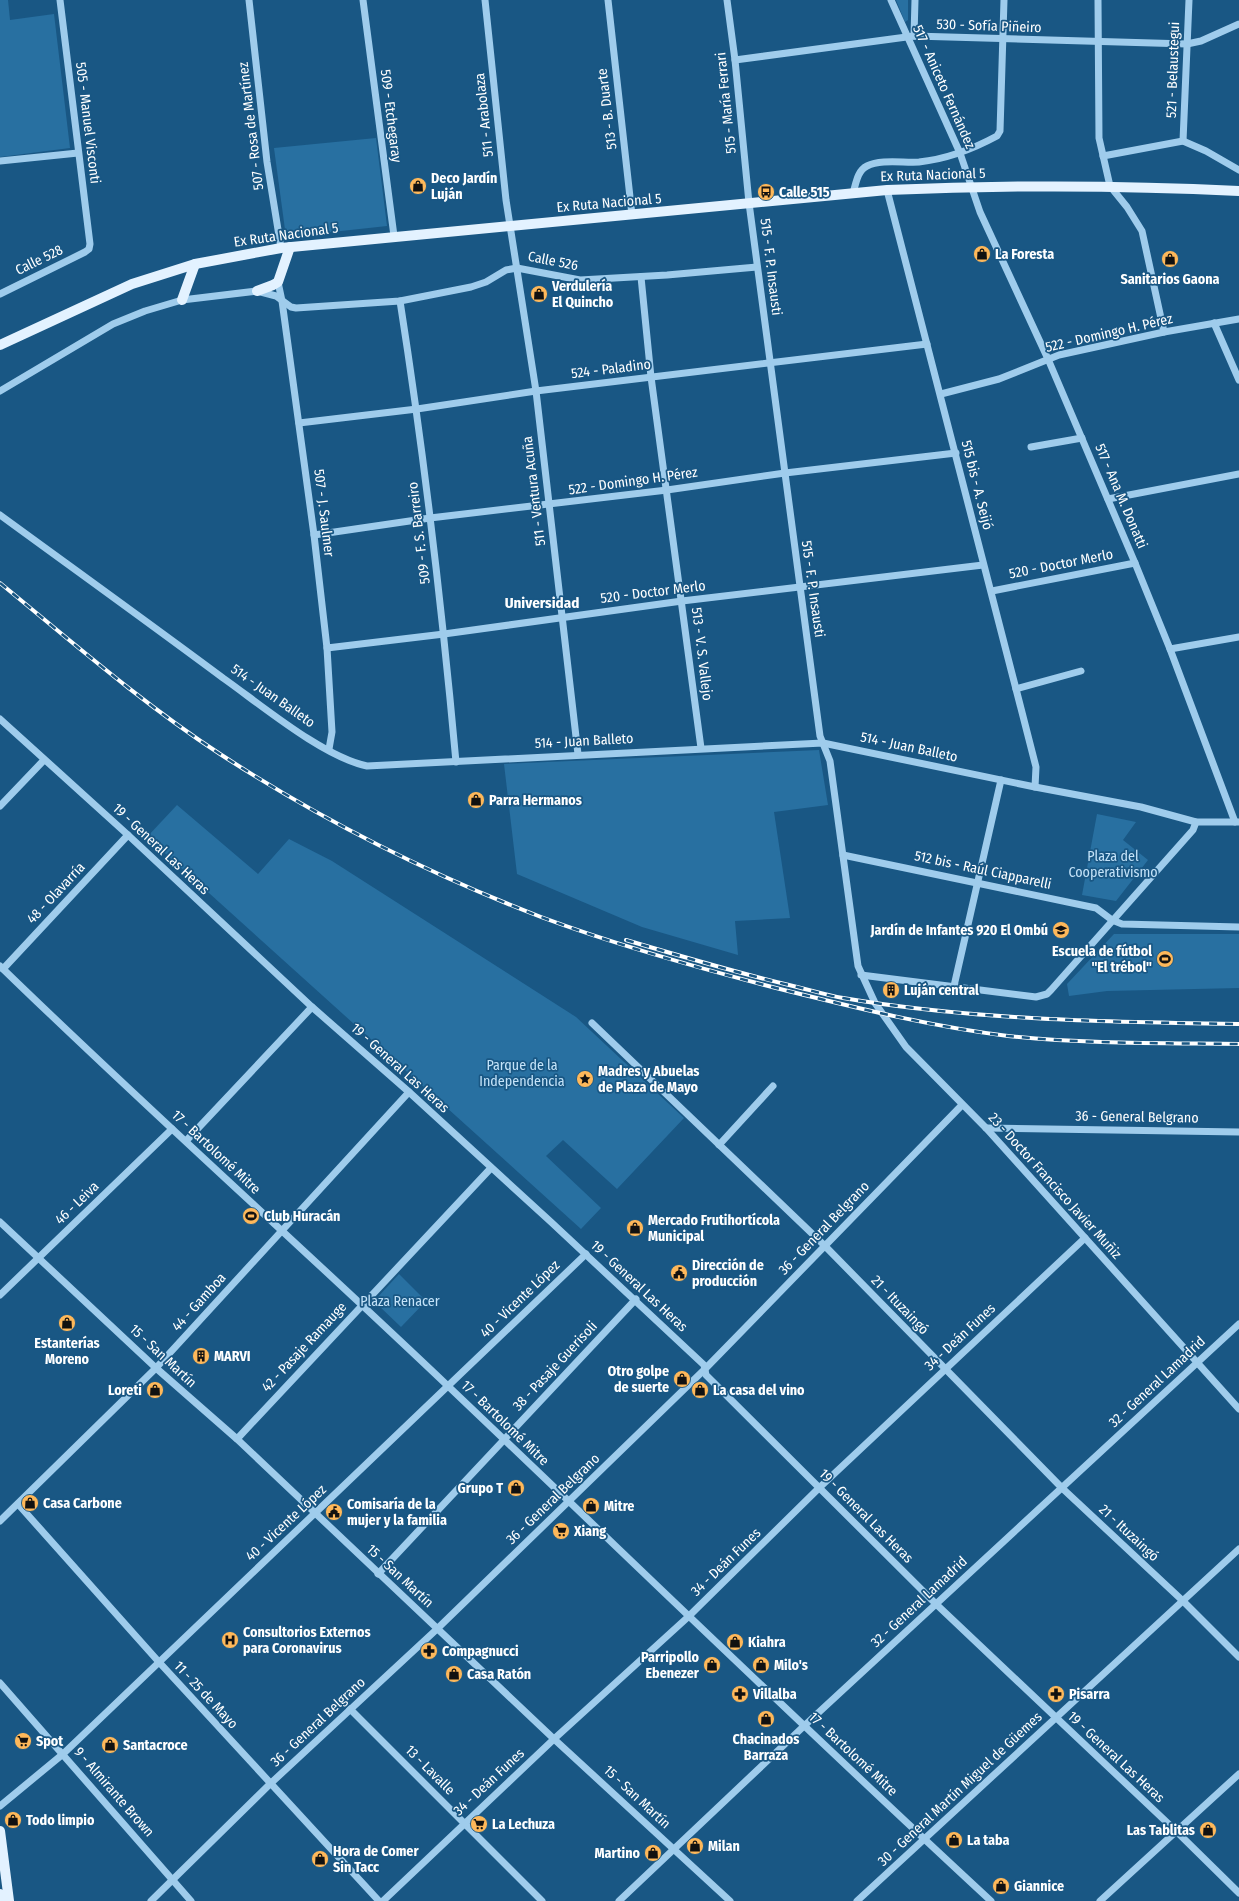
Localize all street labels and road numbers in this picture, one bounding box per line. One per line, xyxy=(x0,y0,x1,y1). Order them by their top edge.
street label: 530 - Sofía Piñeiro xyxy=(936,16,1042,36)
street label: 521 - Belaustegui xyxy=(1163,22,1183,118)
street label: 517 - Aniceto Fernández xyxy=(909,23,979,152)
street label: 515 - María Ferrari xyxy=(712,51,740,155)
street label: 505 - Manuel Visconti xyxy=(72,61,104,185)
street label: 507 - Rosa de Martínez xyxy=(235,61,267,191)
street label: 513 - B. Duarte xyxy=(594,67,620,151)
street label: 509 - Etchegaray xyxy=(377,68,405,164)
street label: 511 - Arabolaza xyxy=(471,72,497,158)
street label: Ex Ruta Nacional 5 xyxy=(880,165,986,185)
street label: Ex Ruta Nacional 5 xyxy=(556,190,662,216)
street label: 515 - F. P. Insausti xyxy=(757,217,785,317)
street label: Ex Ruta Nacional 5 xyxy=(233,219,339,251)
street label: Calle 528 xyxy=(12,241,66,279)
street label: Calle 526 xyxy=(527,248,580,274)
street label: 522 - Domingo H. Pérez xyxy=(1044,310,1175,356)
street label: 524 - Paladino xyxy=(570,356,652,382)
street label: 511 - Ventura Acuña xyxy=(519,435,549,547)
street label: 515 bis - A. Seijó xyxy=(958,439,996,531)
street label: 517 - Ana M. Donatti xyxy=(1091,441,1151,551)
street label: 522 - Domingo H. Pérez xyxy=(567,463,699,498)
street label: 507 - J. Saulmer xyxy=(310,468,338,558)
street label: 509 - F. S. Barreiro xyxy=(404,481,434,585)
street label: 515 - F. P. Insausti xyxy=(798,539,828,639)
street label: 520 - Doctor Merlo xyxy=(1008,546,1114,582)
street label: 520 - Doctor Merlo xyxy=(600,577,706,607)
street label: 513 - V. S. Vallejo xyxy=(688,607,716,701)
street label: 514 - Juan Balleto xyxy=(228,661,318,731)
street label: 514 - Juan Balleto xyxy=(859,728,959,766)
street label: 514 - Juan Balleto xyxy=(534,730,634,752)
street label: 19 - General Las Heras xyxy=(109,800,213,898)
street label: 512 bis - Raúl Ciapparelli xyxy=(913,847,1053,893)
street label: 48 - Olavarría xyxy=(23,859,89,927)
street label: 19 - General Las Heras xyxy=(347,1019,453,1117)
street label: 17 - Bartolomé Mitre xyxy=(168,1106,264,1198)
street label: 36 - General Belgrano xyxy=(1075,1107,1199,1127)
street label: 23 - Doctor Francisco Javier Muñiz xyxy=(985,1109,1125,1263)
street label: 46 - Leiva xyxy=(51,1178,103,1228)
street label: 36 - General Belgrano xyxy=(775,1178,873,1278)
street label: 19 - General Las Heras xyxy=(587,1237,691,1335)
street label: 40 - Vicente López xyxy=(477,1256,564,1341)
street label: 44 - Gamboa xyxy=(168,1269,230,1335)
street label: 21 - Ituzaingó xyxy=(868,1272,932,1338)
street label: 42 - Pasaje Ramauge xyxy=(258,1298,350,1396)
street label: 34 - Deán Funes xyxy=(921,1300,999,1374)
street label: 38 - Pasaje Guerisoli xyxy=(509,1318,601,1414)
street label: 15 - San Martín xyxy=(126,1321,200,1391)
street label: 32 - General Lamadrid xyxy=(1105,1333,1209,1431)
street label: 17 - Bartolomé Mitre xyxy=(458,1377,552,1469)
street label: 36 - General Belgrano xyxy=(503,1450,603,1548)
street label: 19 - General Las Heras xyxy=(815,1465,917,1567)
street label: 40 - Vicente López xyxy=(242,1481,330,1565)
street label: 21 - Ituzaingó xyxy=(1096,1501,1162,1565)
street label: 34 - Deán Funes xyxy=(688,1524,764,1600)
street label: 15 - San Martín xyxy=(363,1541,437,1611)
street label: 32 - General Lamadrid xyxy=(867,1553,971,1651)
street label: 11 - 25 de Mayo xyxy=(170,1658,242,1732)
street label: 36 - General Belgrano xyxy=(267,1674,369,1770)
street label: 17 - Bartolomé Mitre xyxy=(805,1708,901,1800)
street label: 30 - General Martín Miguel de Güemes xyxy=(874,1708,1046,1870)
street label: 19 - General Las Heras xyxy=(1064,1708,1168,1806)
street label: 13 - Lavalle xyxy=(402,1742,458,1798)
street label: 9 - Almirante Brown xyxy=(70,1744,158,1840)
street label: 34 - Deán Funes xyxy=(450,1745,528,1819)
street label: 15 - San Martín xyxy=(600,1762,674,1832)

